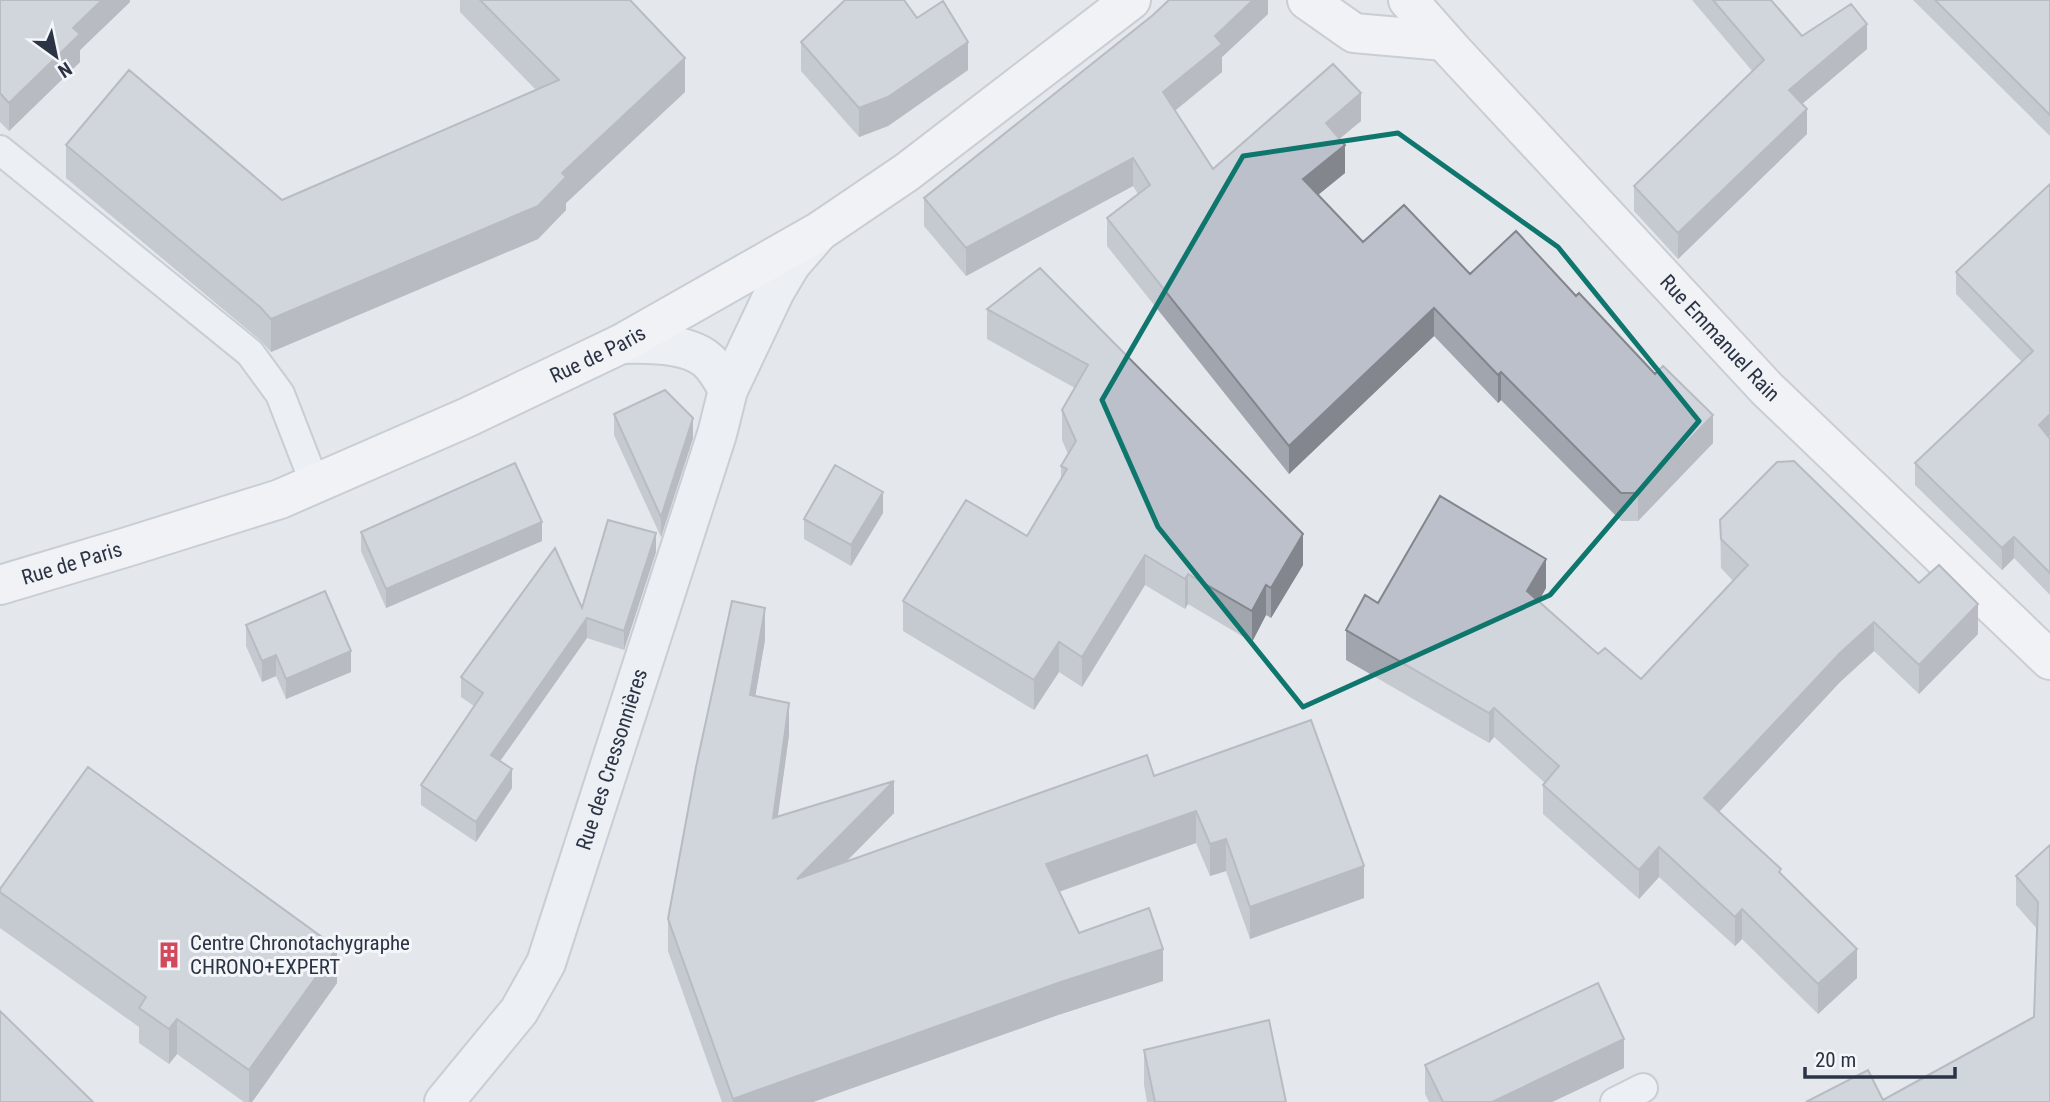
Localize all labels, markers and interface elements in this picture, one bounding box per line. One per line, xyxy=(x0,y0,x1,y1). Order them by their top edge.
north arrow xyxy=(21,21,91,91)
text: N xyxy=(54,57,76,83)
street label: Rue Emmanuel Rain xyxy=(1655,270,1784,406)
street label: Rue de Paris xyxy=(546,321,650,388)
street label: Rue de Paris xyxy=(19,537,125,590)
street label: Rue des Cressonnières xyxy=(571,666,652,853)
place label: Centre Chronotachygraphe CHRONO+EXPERT xyxy=(190,931,410,979)
building icon: Centre Chronotachygraphe CHRONO+EXPERT xyxy=(154,940,184,970)
scale bar xyxy=(1805,1036,1955,1080)
text: 20 m xyxy=(1815,1048,1856,1072)

